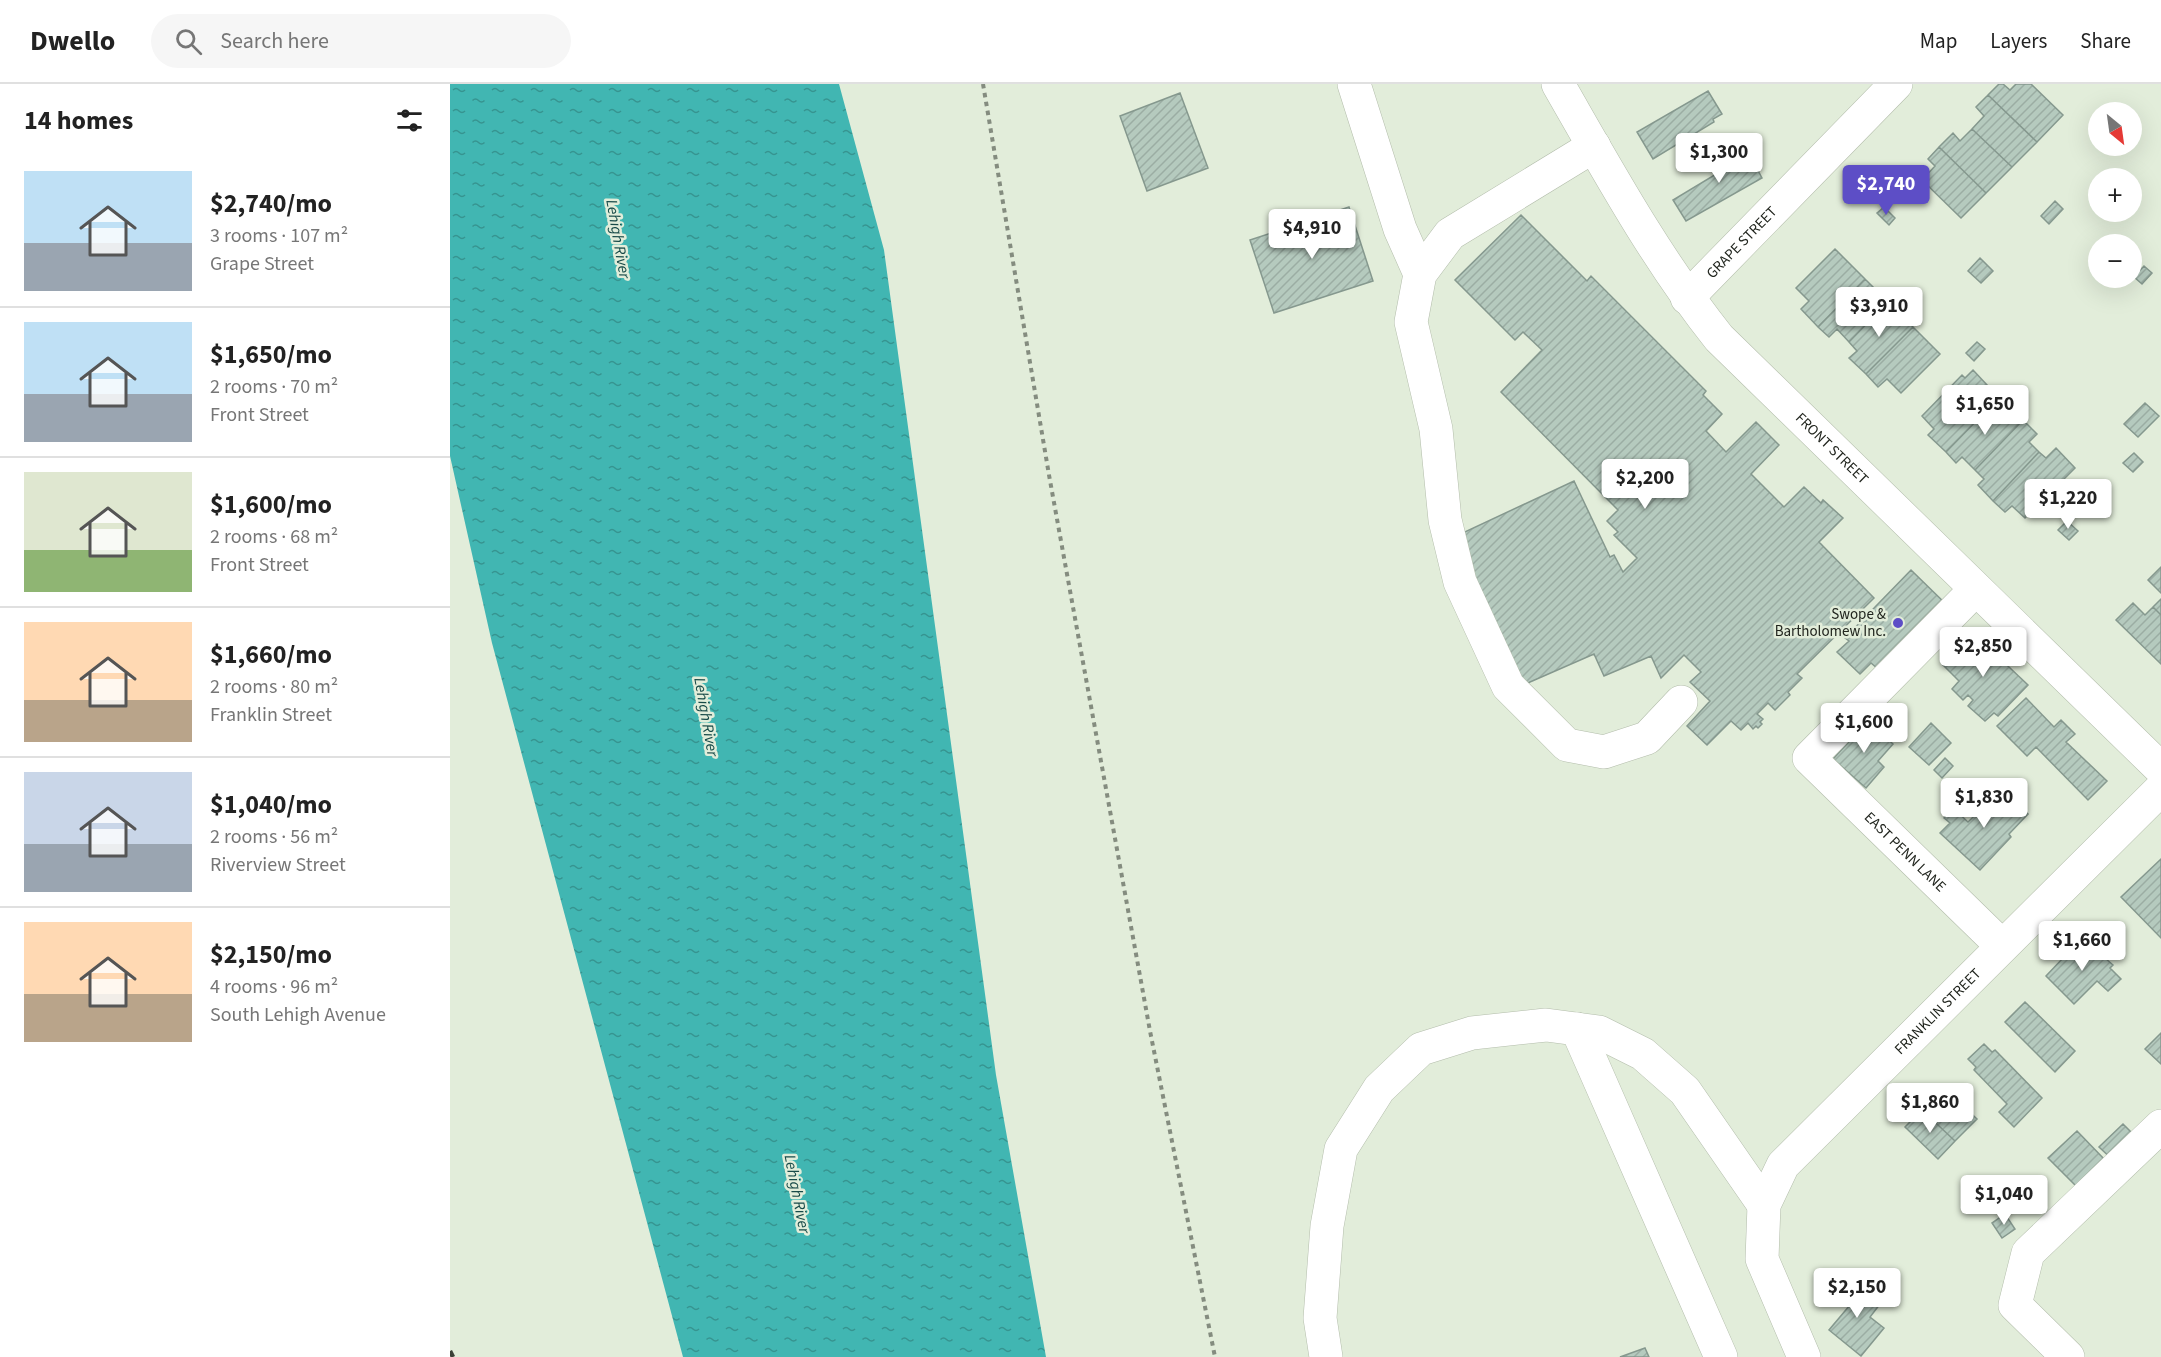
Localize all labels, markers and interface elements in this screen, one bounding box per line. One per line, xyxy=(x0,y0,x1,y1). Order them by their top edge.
search box xyxy=(151,14,571,68)
text: Dwello xyxy=(30,21,115,61)
icon: search xyxy=(172,25,205,58)
text: Search here xyxy=(220,25,329,57)
text: Map xyxy=(1920,26,1957,56)
text: Layers xyxy=(1990,26,2047,56)
text: Share xyxy=(2080,26,2131,56)
text: 14 homes xyxy=(24,102,133,139)
north arrow xyxy=(2088,102,2142,156)
map controls xyxy=(2088,102,2142,288)
icon: filters xyxy=(393,104,426,137)
pin: $1,300 xyxy=(1670,133,1768,184)
text: $1,300 xyxy=(1690,138,1748,166)
pin: $2,740 xyxy=(1837,165,1935,216)
button: + xyxy=(2088,168,2142,222)
text: $2,740 xyxy=(1857,170,1915,198)
text: $2,740/mo xyxy=(210,185,332,222)
icon: home xyxy=(72,195,144,267)
water label: Lehigh River xyxy=(600,198,636,282)
street label: GRAPE STREET xyxy=(1701,201,1782,283)
pin: $4,910 xyxy=(1263,209,1361,260)
text: $4,910 xyxy=(1283,214,1341,242)
text: 3 rooms · 107 m² xyxy=(210,222,348,250)
button: − xyxy=(2088,234,2142,288)
text: Grape Street xyxy=(210,250,314,278)
pin: $3,910 xyxy=(1830,287,1928,338)
text: $3,910 xyxy=(1850,292,1908,320)
text: $1,650/mo xyxy=(210,336,332,373)
icon: home xyxy=(72,346,144,418)
text: 2 rooms · 70 m² xyxy=(210,373,338,401)
pin: $1,650 xyxy=(1936,385,2034,436)
text: $1,650 xyxy=(1956,390,2014,418)
text: Front Street xyxy=(210,401,309,429)
street label: FRONT STREET xyxy=(1791,408,1873,489)
pin: $2,200 xyxy=(1596,459,1694,510)
text: $2,200 xyxy=(1616,464,1674,492)
pin: $1,220 xyxy=(2019,479,2117,530)
text: $1,220 xyxy=(2039,484,2097,512)
text: $1,600/mo xyxy=(210,486,332,523)
icon: home xyxy=(72,496,144,568)
text: 2 rooms · 68 m² xyxy=(210,523,338,551)
text: Front Street xyxy=(210,551,309,579)
place label: Swope & Bartholomew Inc. xyxy=(1775,604,1886,642)
marker: Swope & Bartholomew Inc. xyxy=(1891,616,1905,630)
pin: $2,850 xyxy=(1934,627,2032,678)
text: $2,850 xyxy=(1954,632,2012,660)
text: $1,660/mo xyxy=(210,636,332,673)
icon: home xyxy=(72,646,144,718)
text: 2 rooms · 80 m² xyxy=(210,673,338,701)
water label: Lehigh River xyxy=(688,676,724,760)
text: Franklin Street xyxy=(210,701,332,729)
pin: $1,600 xyxy=(1815,703,1913,754)
text: $1,600 xyxy=(1835,708,1893,736)
pin: $1,830 xyxy=(1935,778,2033,829)
text: $1,830 xyxy=(1955,783,2013,811)
text: $1,040/mo xyxy=(210,786,332,823)
icon: home xyxy=(72,796,144,868)
street label: EAST PENN LANE xyxy=(1860,807,1951,897)
text: 2 rooms · 56 m² xyxy=(210,823,338,851)
text: Riverview Street xyxy=(210,851,346,879)
pin: $1,660 xyxy=(2033,921,2131,972)
text: $1,660 xyxy=(2053,926,2111,954)
text: $2,150/mo xyxy=(210,936,332,973)
icon: home xyxy=(72,946,144,1018)
street label: FRANKLIN STREET xyxy=(1890,963,1986,1059)
text: 4 rooms · 96 m² xyxy=(210,973,338,1001)
text: South Lehigh Avenue xyxy=(210,1001,386,1029)
pin: $1,860 xyxy=(1881,1083,1979,1134)
text: $1,860 xyxy=(1901,1088,1959,1116)
water label: Lehigh River xyxy=(779,1153,816,1237)
pin: $1,040 xyxy=(1955,1175,2053,1226)
text: $1,040 xyxy=(1975,1180,2033,1208)
pin: $2,150 xyxy=(1808,1268,1906,1319)
text: $2,150 xyxy=(1828,1273,1886,1301)

